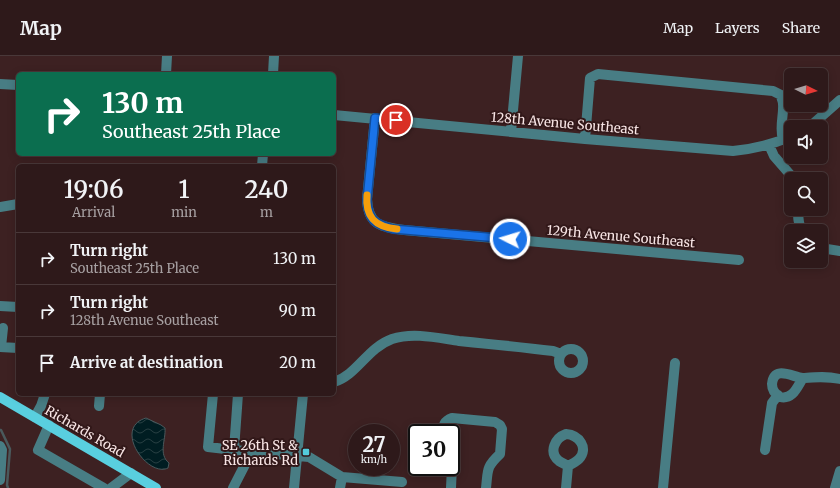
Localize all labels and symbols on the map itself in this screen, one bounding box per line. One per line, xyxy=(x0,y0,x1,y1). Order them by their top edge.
north arrow xyxy=(784,68,828,112)
pin xyxy=(379,103,413,137)
street label: 128th Avenue Southeast xyxy=(490,109,640,138)
position arrow xyxy=(489,218,531,260)
street label: 129th Avenue Southeast xyxy=(546,222,696,251)
street label: Richards Road xyxy=(42,402,128,461)
speed limit sign: 30 xyxy=(408,424,460,476)
place label: SE 26th St & Richards Rd xyxy=(222,437,298,469)
marker: SE 26th St & Richards Rd xyxy=(301,447,311,457)

